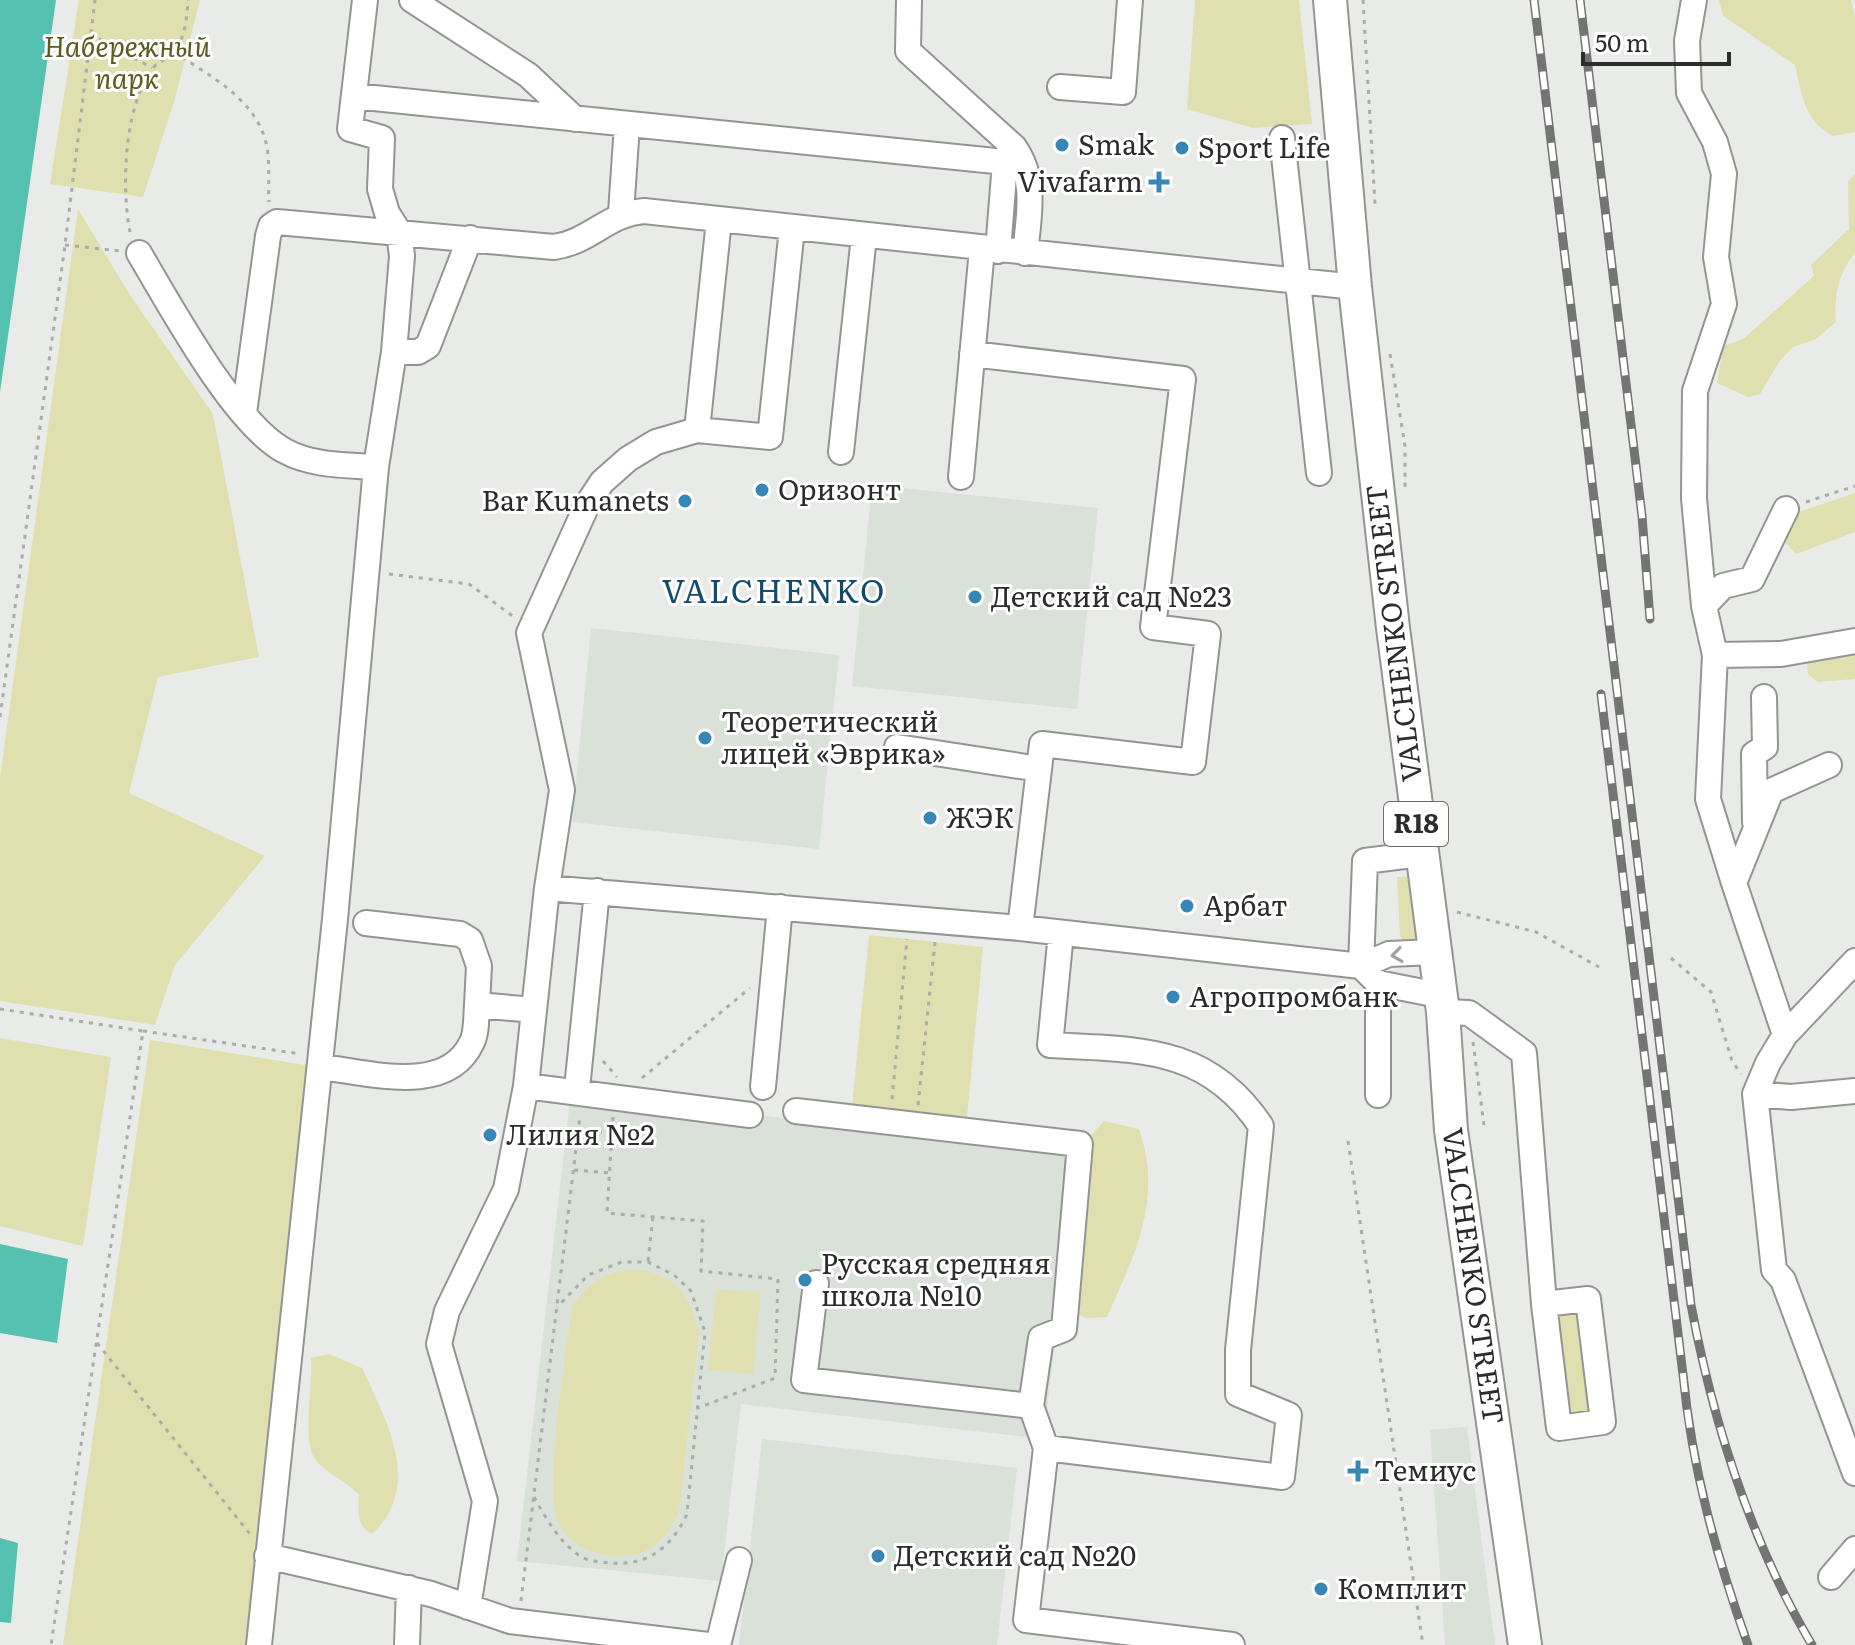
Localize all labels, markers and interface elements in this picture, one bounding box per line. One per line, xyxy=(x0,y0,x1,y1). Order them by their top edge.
scale bar xyxy=(1583,16,1729,66)
park label: Набережный парк xyxy=(43,24,211,98)
text: 50 m xyxy=(1595,24,1649,59)
place label: Smak xyxy=(1078,122,1155,164)
place label: Sport Life xyxy=(1198,125,1331,167)
marker: Smak xyxy=(1053,136,1071,154)
marker: Sport Life xyxy=(1173,139,1191,157)
place label: Vivafarm xyxy=(1017,159,1143,201)
marker: Vivafarm xyxy=(1150,173,1168,191)
place label: Оризонт xyxy=(778,467,901,509)
place label: Bar Kumanets xyxy=(481,478,669,520)
marker: Оризонт xyxy=(753,481,771,499)
street label: VALCHENKO STREET xyxy=(1353,482,1431,784)
marker: Bar Kumanets xyxy=(676,492,694,510)
district label: VALCHENKO xyxy=(662,565,886,613)
place label: Детский сад №23 xyxy=(991,574,1232,616)
marker: Детский сад №23 xyxy=(966,588,984,606)
place label: Теоретический лицей «Эврика» xyxy=(721,699,946,773)
marker: Теоретический лицей «Эврика» xyxy=(696,729,714,747)
place label: ЖЭК xyxy=(946,795,1014,837)
road number: R18 xyxy=(1384,802,1448,846)
marker: ЖЭК xyxy=(921,809,939,827)
place label: Арбат xyxy=(1203,883,1288,925)
marker: Арбат xyxy=(1178,897,1196,915)
one-way arrow xyxy=(1390,946,1403,963)
place label: Агропромбанк xyxy=(1189,974,1399,1016)
marker: Агропромбанк xyxy=(1164,988,1182,1006)
place label: Лилия №2 xyxy=(506,1112,655,1154)
street label: VALCHENKO STREET xyxy=(1433,1125,1517,1427)
marker: Лилия №2 xyxy=(481,1126,499,1144)
place label: Русская средняя школа №10 xyxy=(821,1241,1051,1315)
marker: Русская средняя школа №10 xyxy=(796,1271,814,1289)
place label: Темиус xyxy=(1374,1448,1476,1490)
marker: Темиус xyxy=(1349,1462,1367,1480)
place label: Детский сад №20 xyxy=(894,1533,1136,1575)
marker: Детский сад №20 xyxy=(869,1547,887,1565)
place label: Комплит xyxy=(1337,1566,1467,1608)
marker: Комплит xyxy=(1312,1580,1330,1598)

